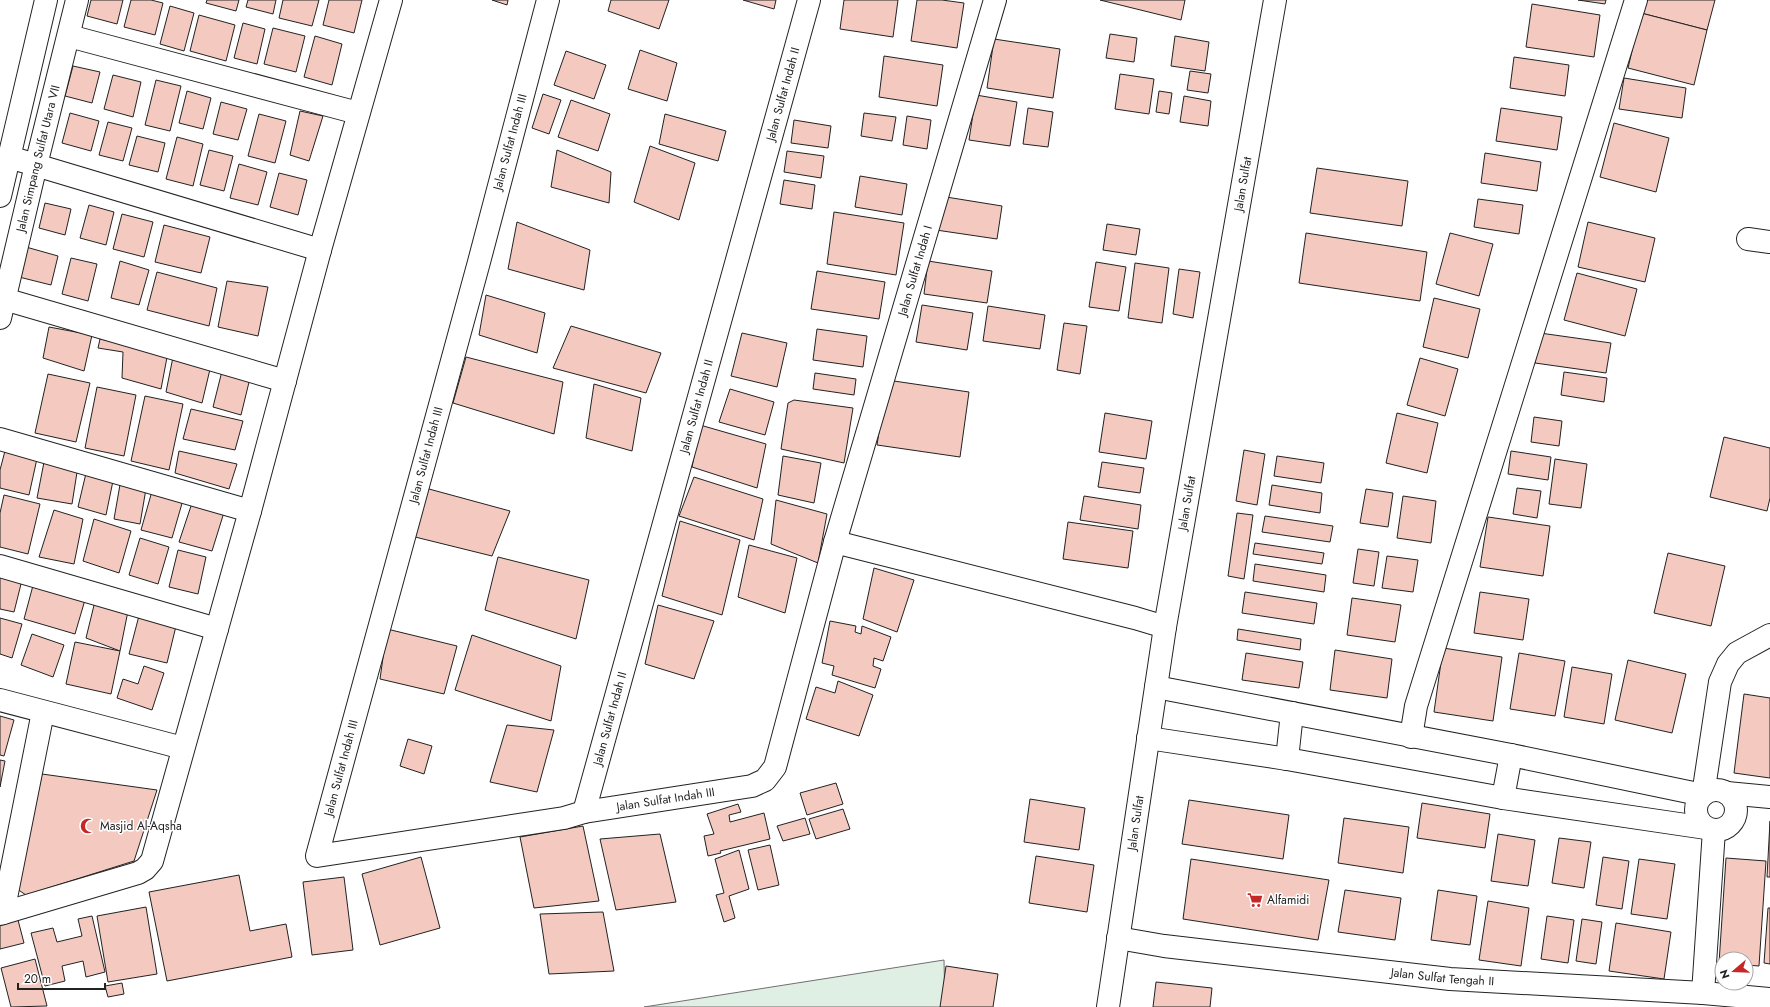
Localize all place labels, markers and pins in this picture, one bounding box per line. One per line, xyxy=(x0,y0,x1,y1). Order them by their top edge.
mosque icon: Masjid Al-Aqsha xyxy=(79,817,97,835)
place label: Masjid Al-Aqsha xyxy=(100,817,182,835)
supermarket icon: Alfamidi xyxy=(1246,891,1264,909)
place label: Alfamidi xyxy=(1267,891,1309,909)

